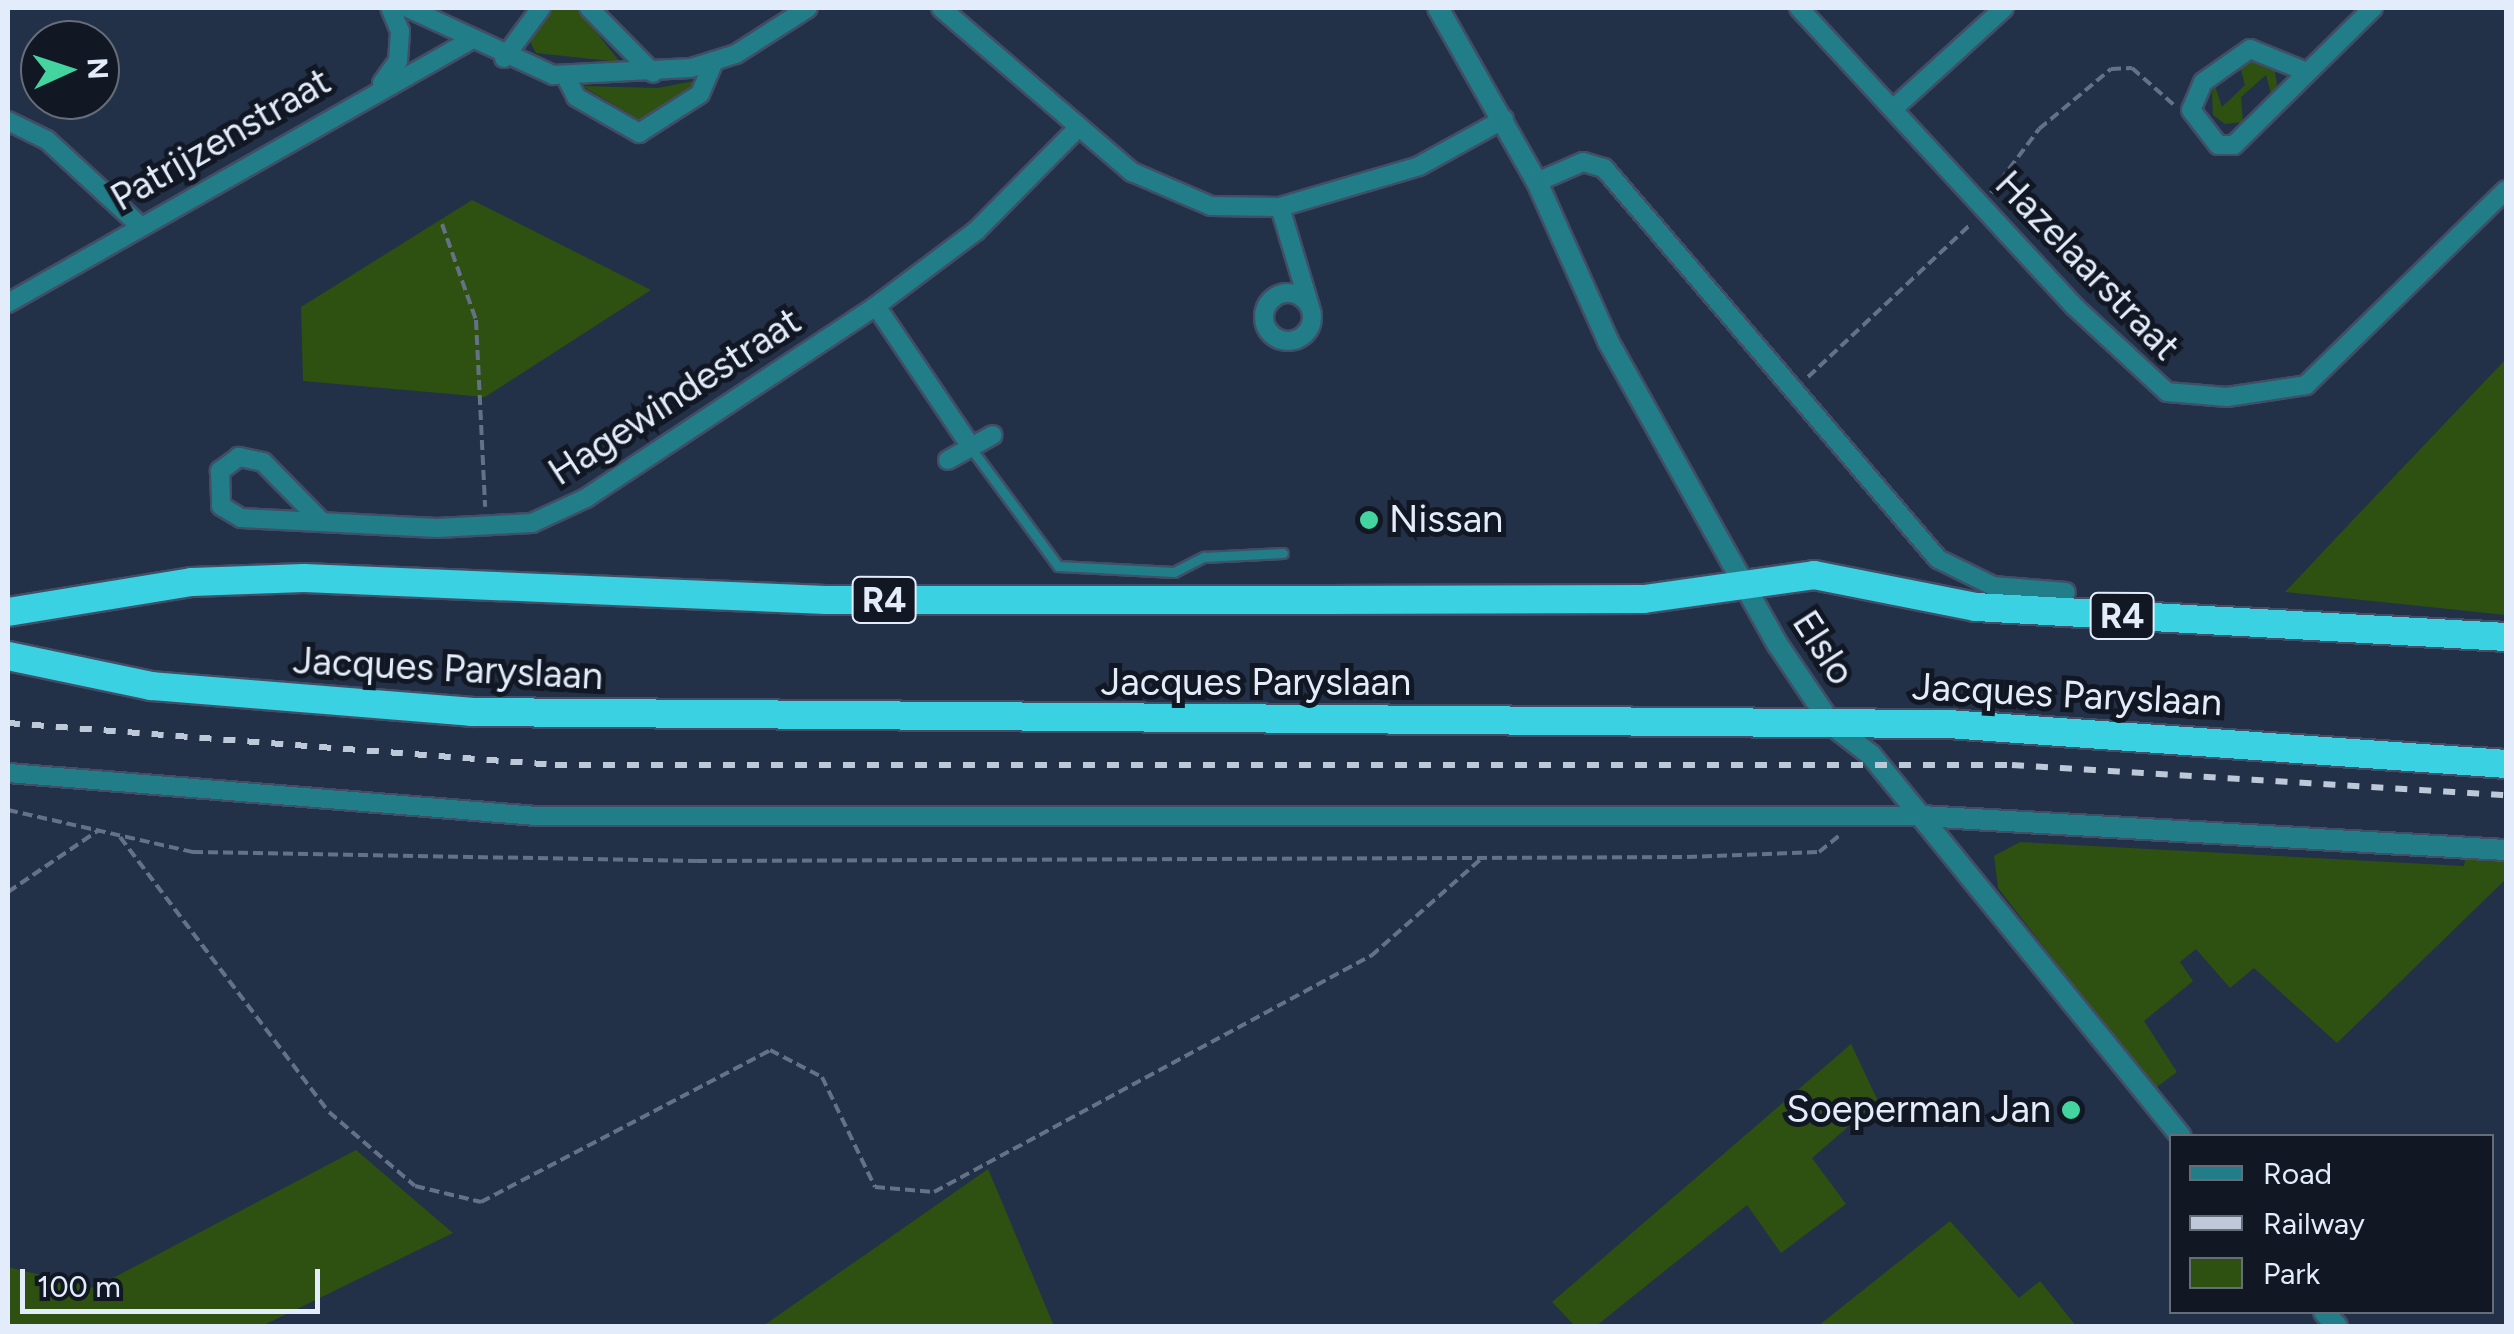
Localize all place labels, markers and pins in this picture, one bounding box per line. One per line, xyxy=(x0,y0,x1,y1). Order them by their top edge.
place label: Nissan xyxy=(1389,497,1503,543)
marker: Nissan xyxy=(1358,509,1380,531)
place label: Soeperman Jan xyxy=(1786,1087,2051,1133)
marker: Soeperman Jan xyxy=(2060,1099,2082,1121)

